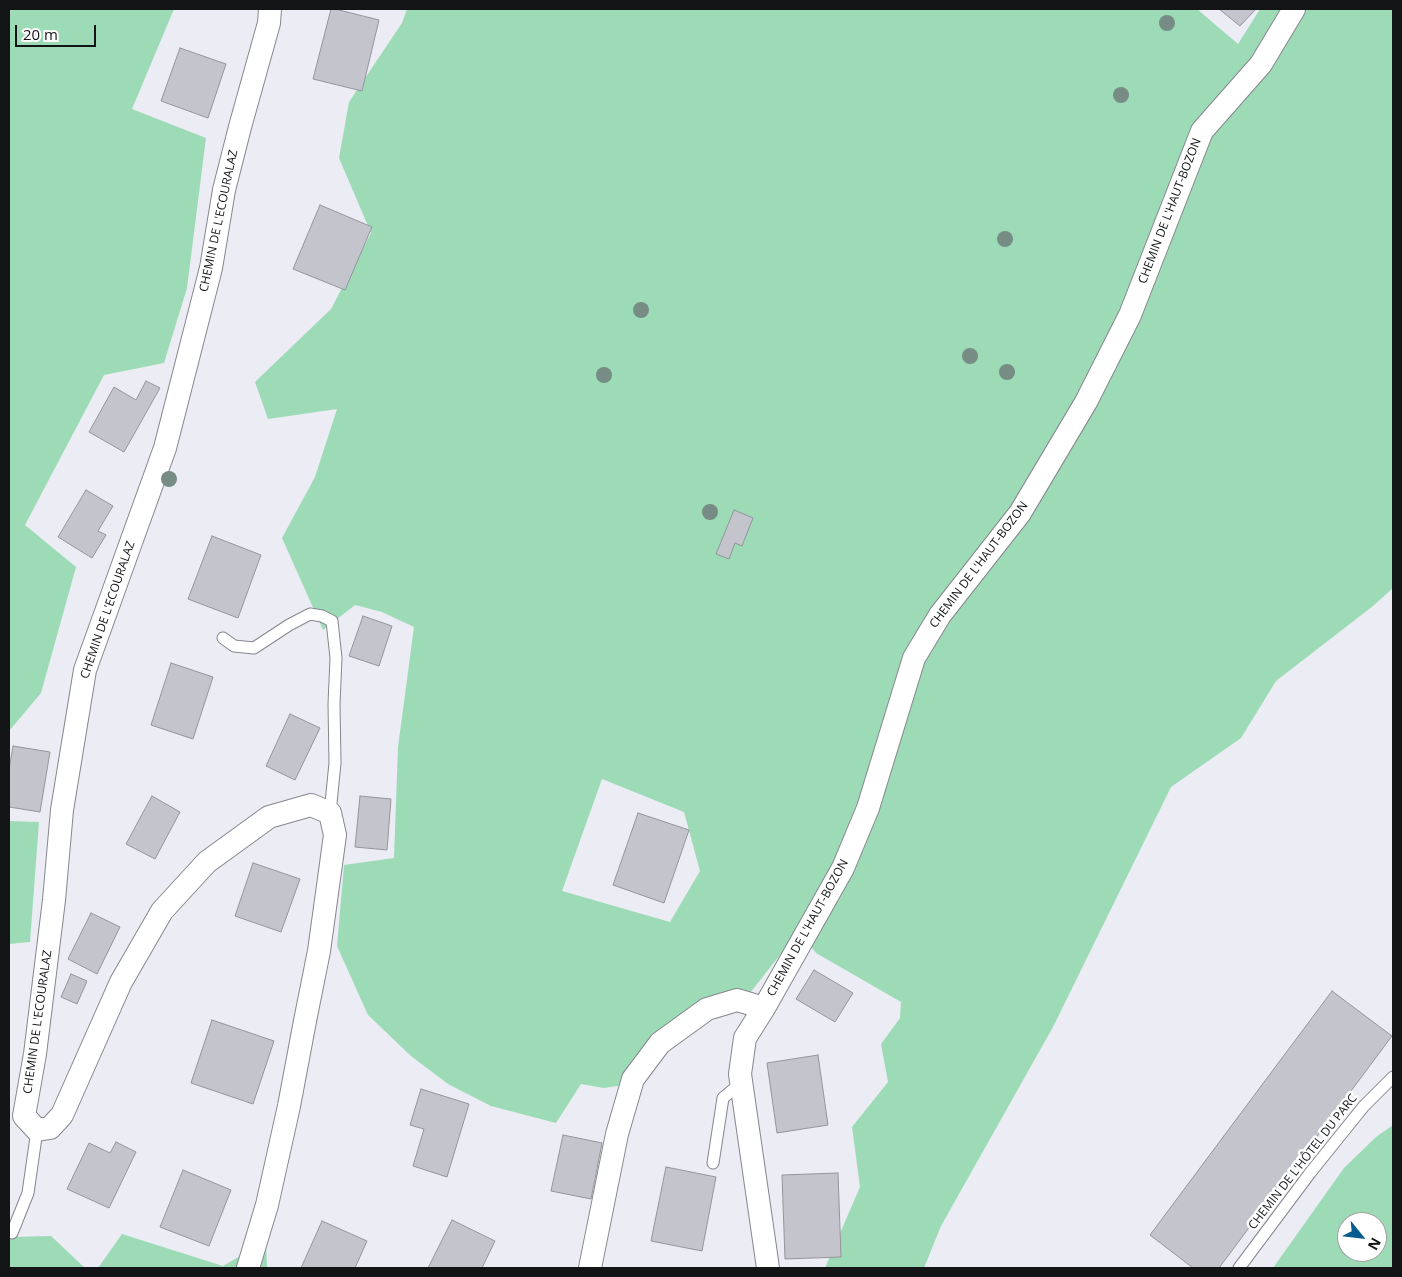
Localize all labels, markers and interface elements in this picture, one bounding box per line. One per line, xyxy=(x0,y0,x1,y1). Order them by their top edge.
scale bar xyxy=(18,15,99,47)
text: 20 m xyxy=(23,24,58,44)
street label: CHEMIN DE L'HAUT-BOZON xyxy=(1136,136,1204,286)
street label: CHEMIN DE L'ECOURALAZ xyxy=(197,149,241,293)
street label: CHEMIN DE L'HAUT-BOZON xyxy=(927,499,1031,631)
street label: CHEMIN DE L'ECOURALAZ xyxy=(78,539,138,681)
street label: CHEMIN DE L'HAUT-BOZON xyxy=(764,857,852,999)
street label: CHEMIN DE L'ECOURALAZ xyxy=(21,949,55,1095)
street label: CHEMIN DE L'HÔTEL DU PARC xyxy=(1246,1091,1360,1233)
north arrow xyxy=(1337,1212,1387,1262)
text: N xyxy=(1364,1234,1386,1254)

